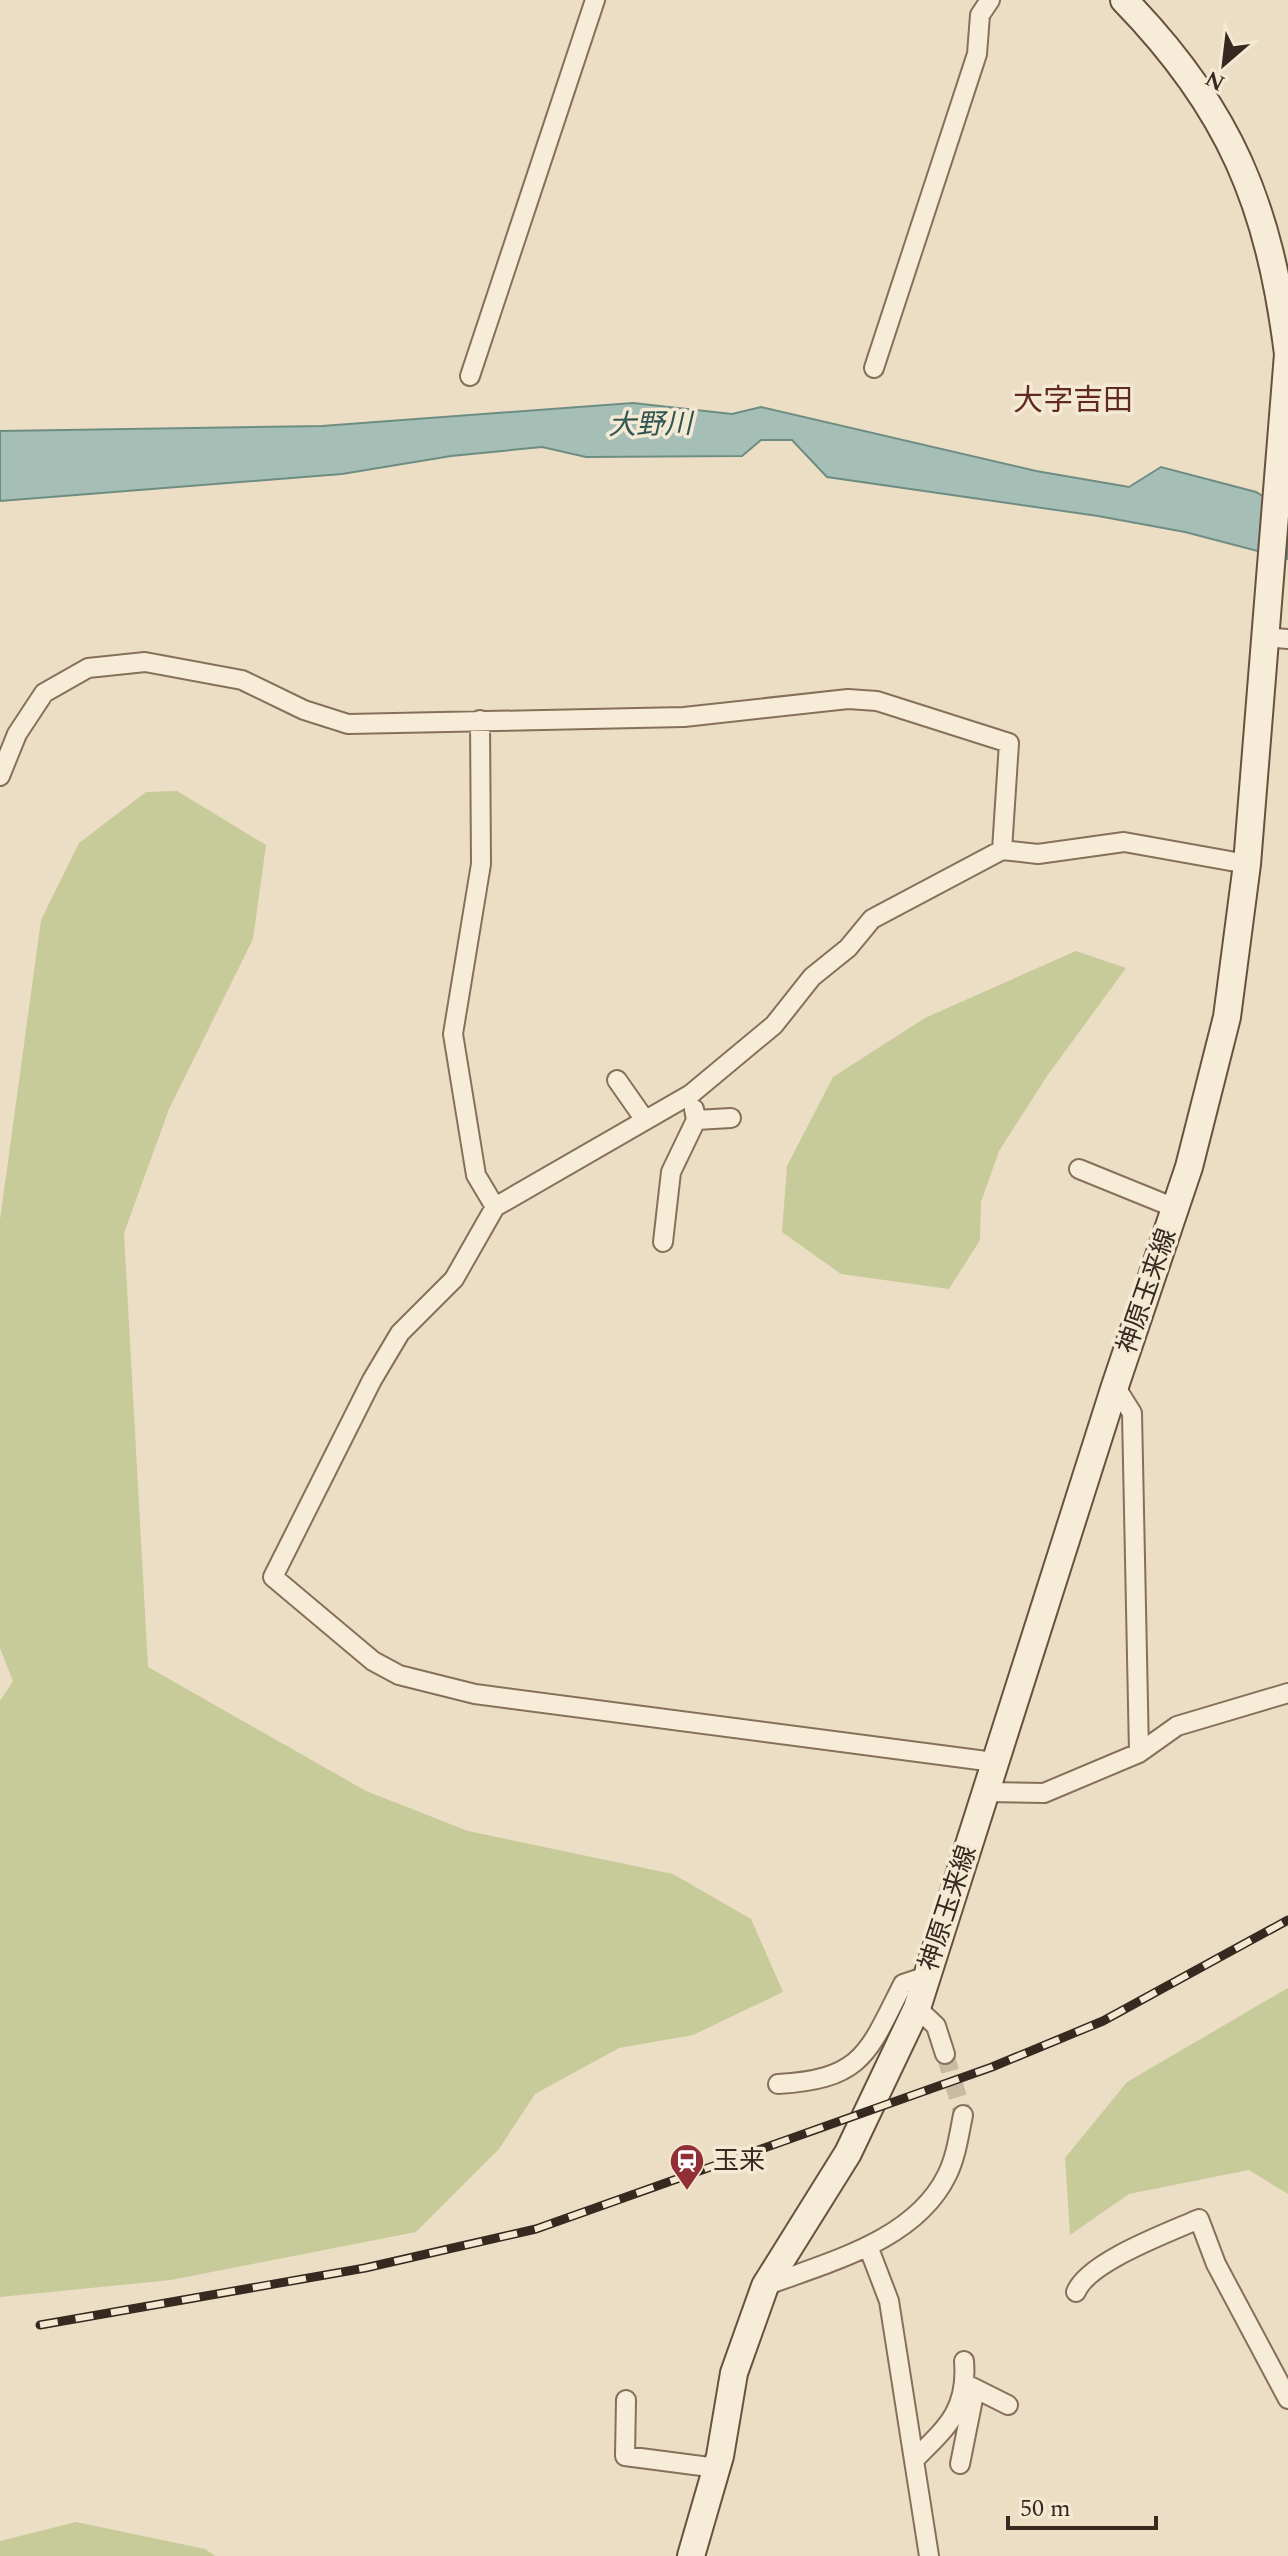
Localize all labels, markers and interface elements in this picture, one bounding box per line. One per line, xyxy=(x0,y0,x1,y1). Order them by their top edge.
north arrow xyxy=(1184,24,1264,104)
text: N xyxy=(1200,62,1231,99)
district label: 大字吉田 xyxy=(1013,378,1133,424)
water label: 大野川 xyxy=(608,403,695,447)
street label: 神原玉来線 xyxy=(1107,1223,1187,1359)
street label: 神原玉来線 xyxy=(909,1840,987,1976)
place label: 玉来 xyxy=(713,2141,765,2181)
station icon: 玉来 xyxy=(668,2142,706,2192)
scale bar xyxy=(1008,2480,1156,2530)
text: 50 m xyxy=(1020,2491,1071,2527)

